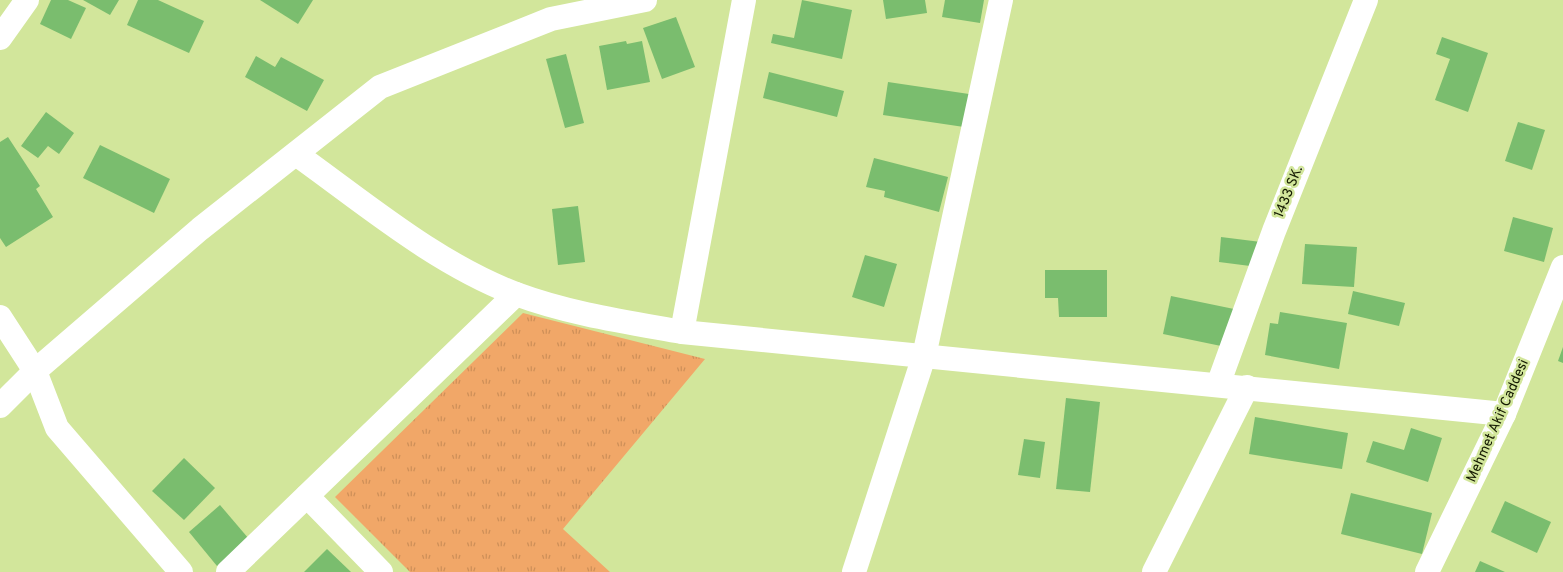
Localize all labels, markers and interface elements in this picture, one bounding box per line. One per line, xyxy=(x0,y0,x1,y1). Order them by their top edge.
street label: 1433 SK. xyxy=(1271,164,1307,220)
street label: Mehmet Akif Caddesi xyxy=(1463,357,1533,485)

